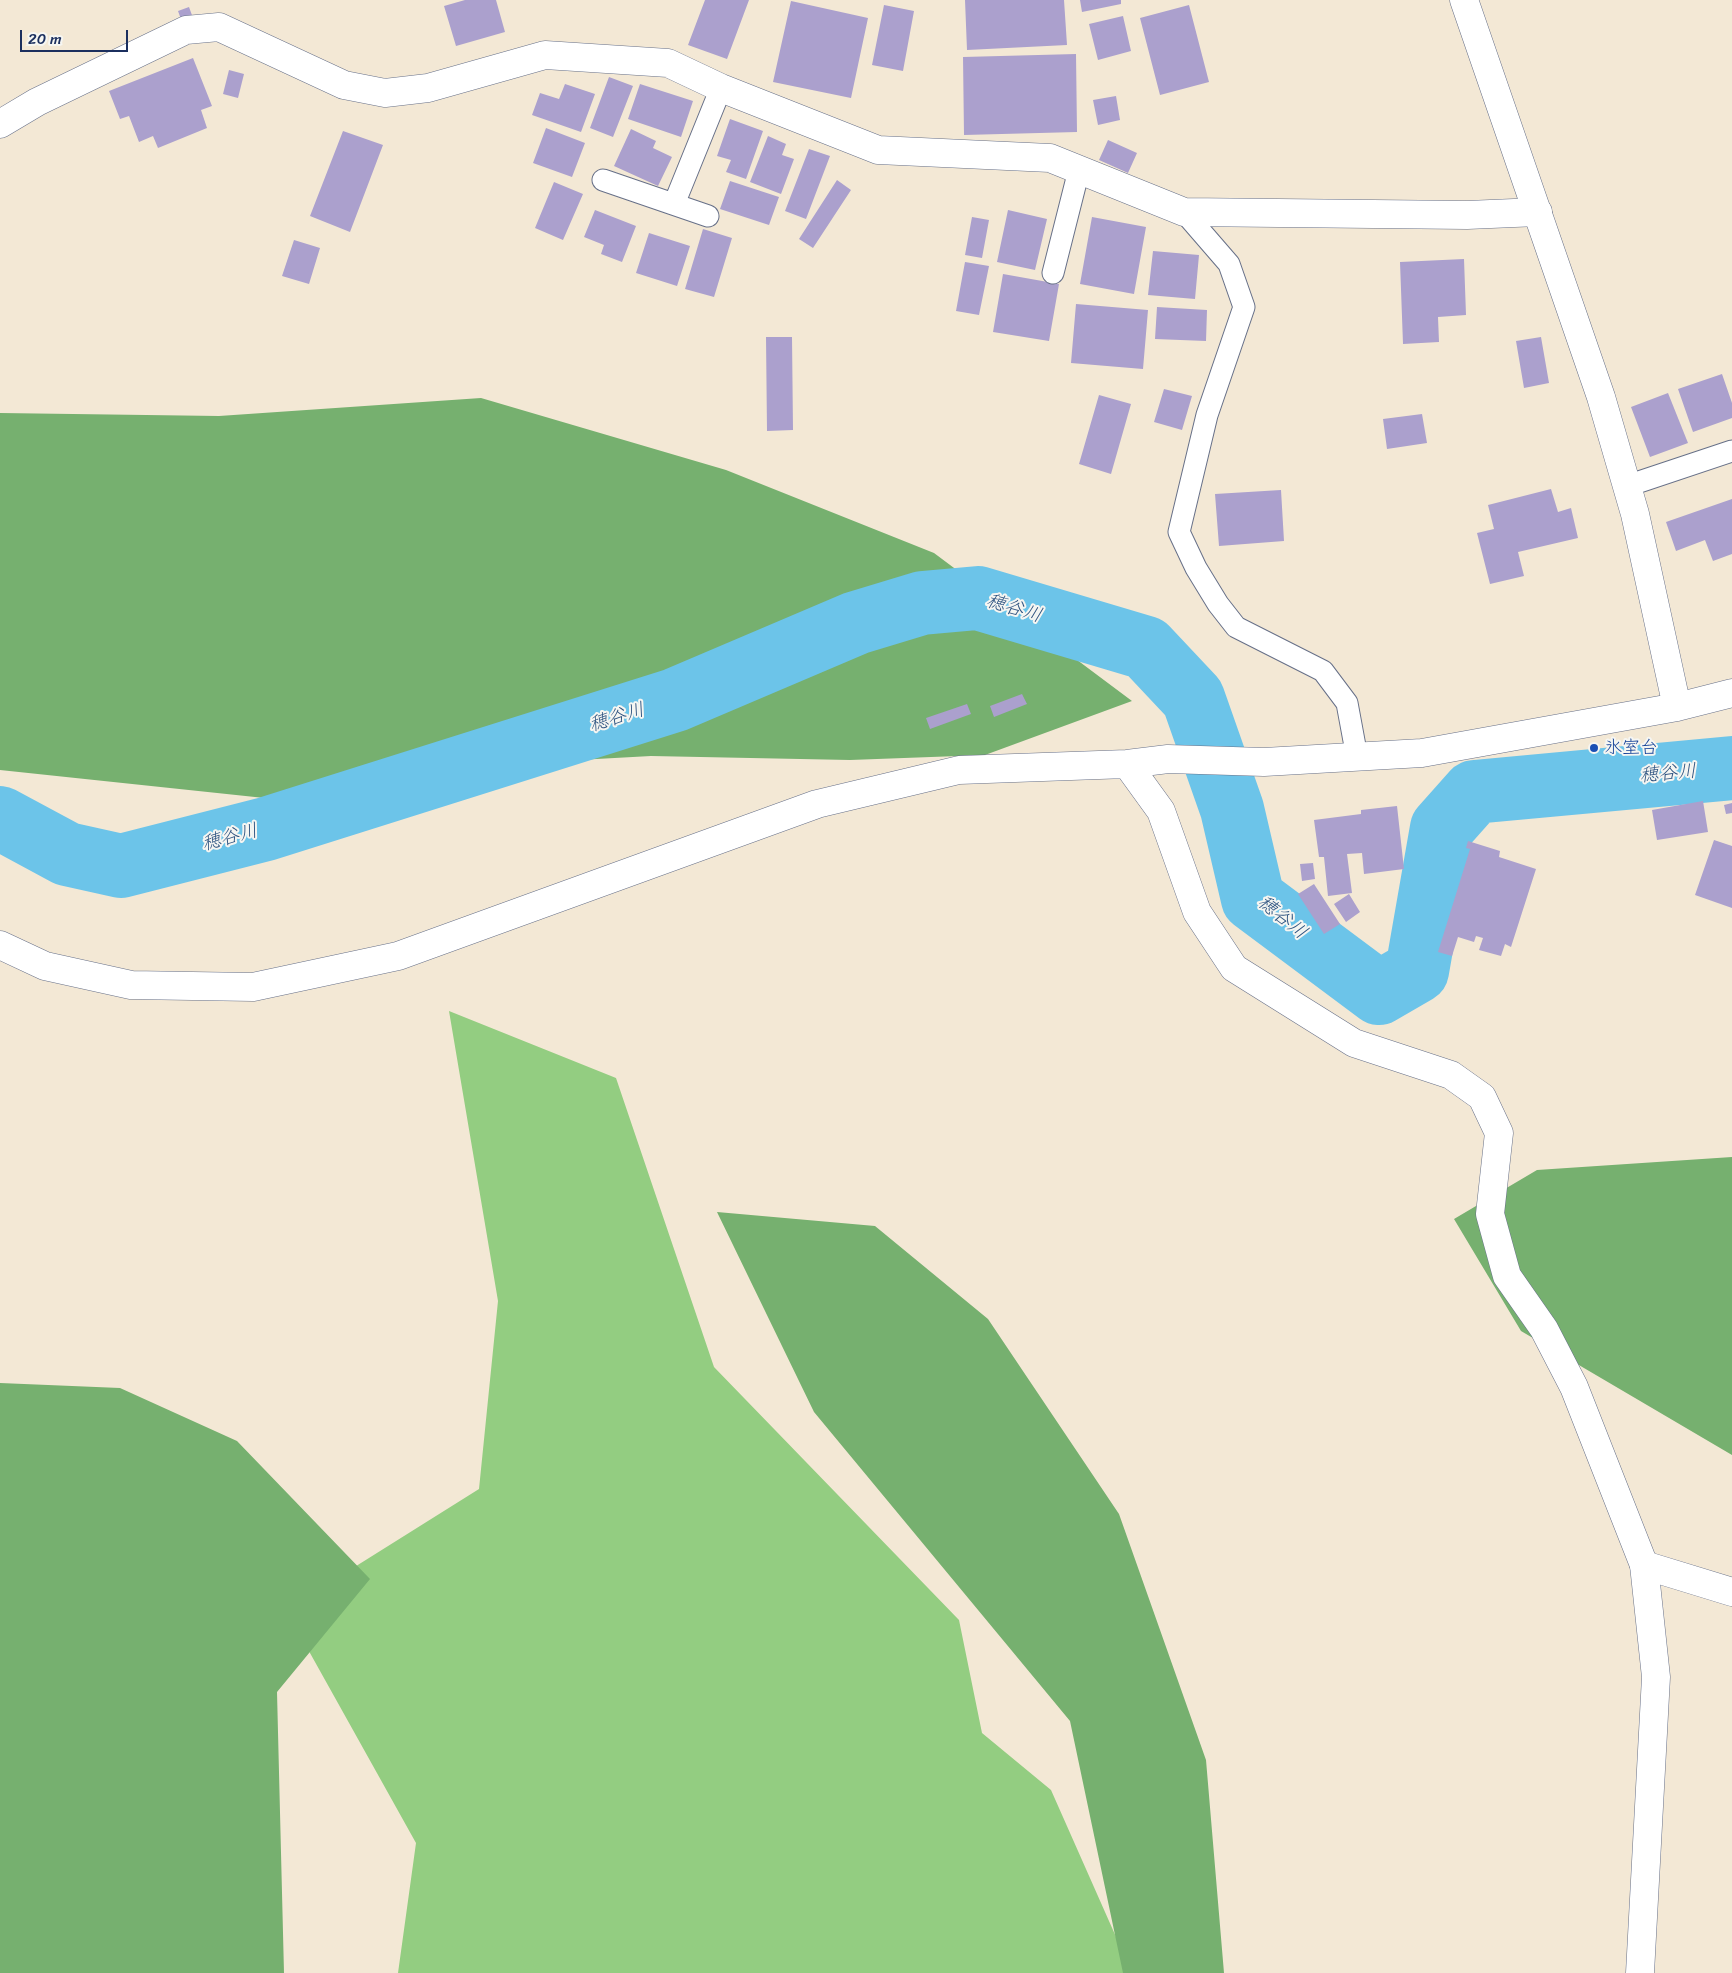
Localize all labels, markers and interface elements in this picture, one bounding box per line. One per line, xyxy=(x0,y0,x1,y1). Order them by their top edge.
scale bar xyxy=(22,20,130,52)
text: 20 m xyxy=(28,26,62,52)
water label: 穂谷川 xyxy=(983,590,1045,628)
water label: 穂谷川 xyxy=(586,699,648,737)
place label: 氷室台 xyxy=(1604,737,1658,759)
marker: 氷室台 xyxy=(1588,742,1600,754)
water label: 穂谷川 xyxy=(1639,760,1697,788)
water label: 穂谷川 xyxy=(200,820,260,856)
water label: 穂谷川 xyxy=(1253,891,1311,945)

